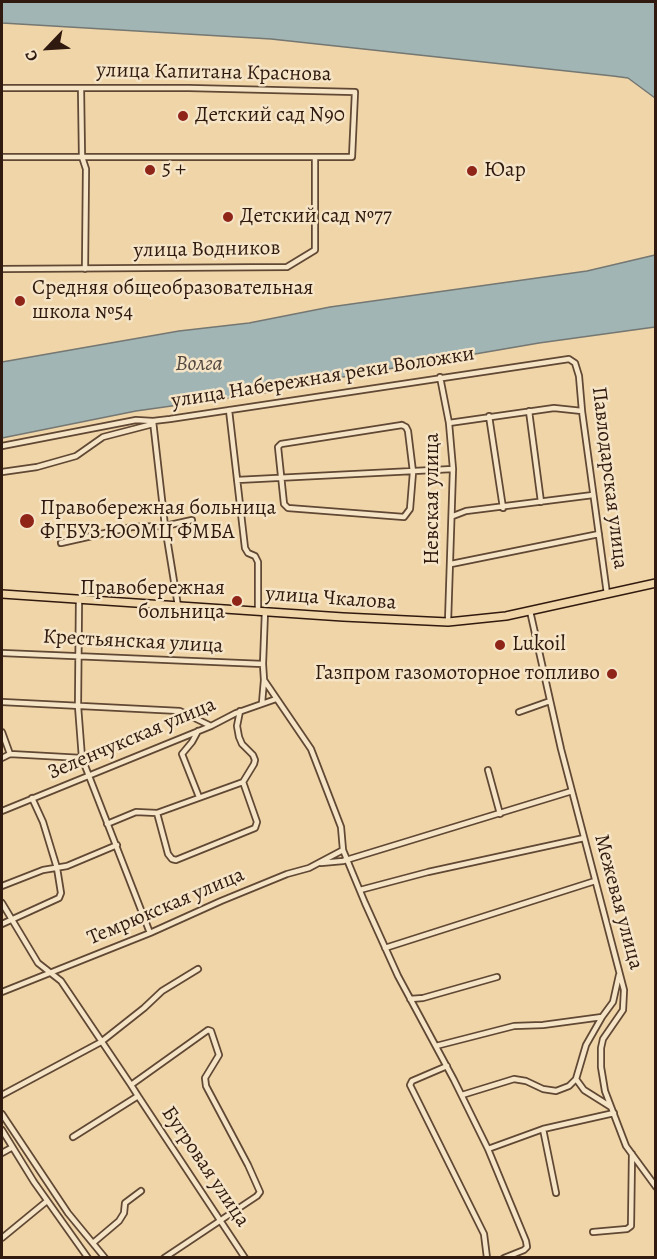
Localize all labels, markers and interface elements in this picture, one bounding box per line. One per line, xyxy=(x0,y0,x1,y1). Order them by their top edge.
north arrow xyxy=(18,18,78,78)
text: С xyxy=(20,46,44,65)
street label: улица Капитана Краснова xyxy=(96,58,332,88)
place label: Детский сад N90 xyxy=(195,103,345,129)
marker: Детский сад N90 xyxy=(176,109,190,123)
place label: 5 + xyxy=(162,157,186,183)
place label: Юар xyxy=(484,158,526,184)
marker: 5 + xyxy=(143,163,157,177)
marker: Юар xyxy=(465,164,479,178)
place label: Детский сад №77 xyxy=(240,204,392,230)
marker: Детский сад №77 xyxy=(221,210,235,224)
street label: улица Водников xyxy=(133,236,281,264)
place label: Средняя общеобразовательная школа №54 xyxy=(32,276,313,326)
marker: Средняя общеобразовательная школа №54 xyxy=(13,294,27,308)
street label: улица Набережная реки Воложки xyxy=(170,342,476,414)
water label: Волга xyxy=(175,352,223,378)
street label: Павлодарская улица xyxy=(585,385,633,571)
street label: Невская улица xyxy=(420,433,446,565)
place label: Правобережная больница ФГБУЗ ЮОМЦ ФМБА xyxy=(40,496,276,546)
marker: Правобережная больница ФГБУЗ ЮОМЦ ФМБА xyxy=(18,512,36,530)
place label: Правобережная больница xyxy=(80,576,225,626)
street label: улица Чкалова xyxy=(265,582,397,616)
marker: Правобережная больница xyxy=(230,594,244,608)
street label: Крестьянская улица xyxy=(42,625,224,659)
place label: Lukoil xyxy=(512,632,566,658)
marker: Lukoil xyxy=(493,638,507,652)
place label: Газпром газомоторное топливо xyxy=(315,661,600,687)
marker: Газпром газомоторное топливо xyxy=(605,667,619,681)
street label: Зеленчукская улица xyxy=(44,692,220,786)
street label: Межевая улица xyxy=(588,832,648,972)
street label: Темрюкская улица xyxy=(84,863,248,951)
street label: Бугровая улица xyxy=(155,1102,255,1232)

